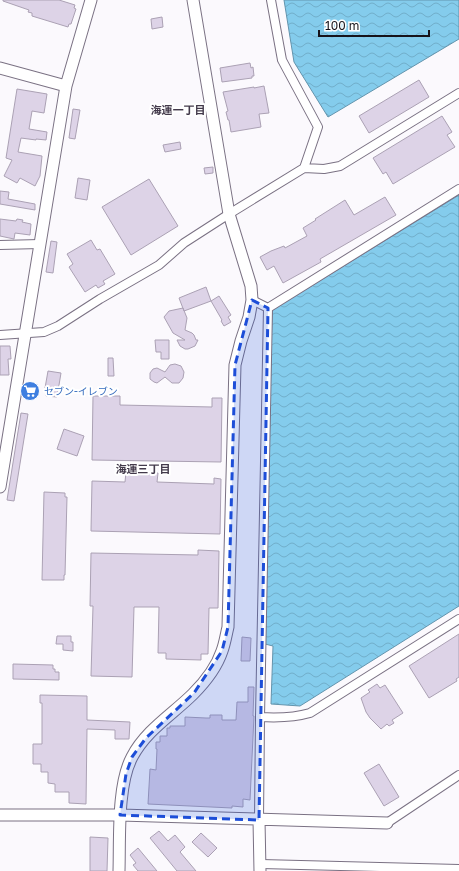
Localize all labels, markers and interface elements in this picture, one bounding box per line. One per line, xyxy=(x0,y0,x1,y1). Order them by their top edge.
scale bar xyxy=(319,12,429,38)
text: 100 m xyxy=(325,18,359,33)
district label: 海運一丁目 xyxy=(151,103,206,116)
supermarket icon: セブン-イレブン xyxy=(19,380,41,402)
place label: セブン-イレブン xyxy=(44,385,118,397)
district label: 海運三丁目 xyxy=(116,462,171,475)

